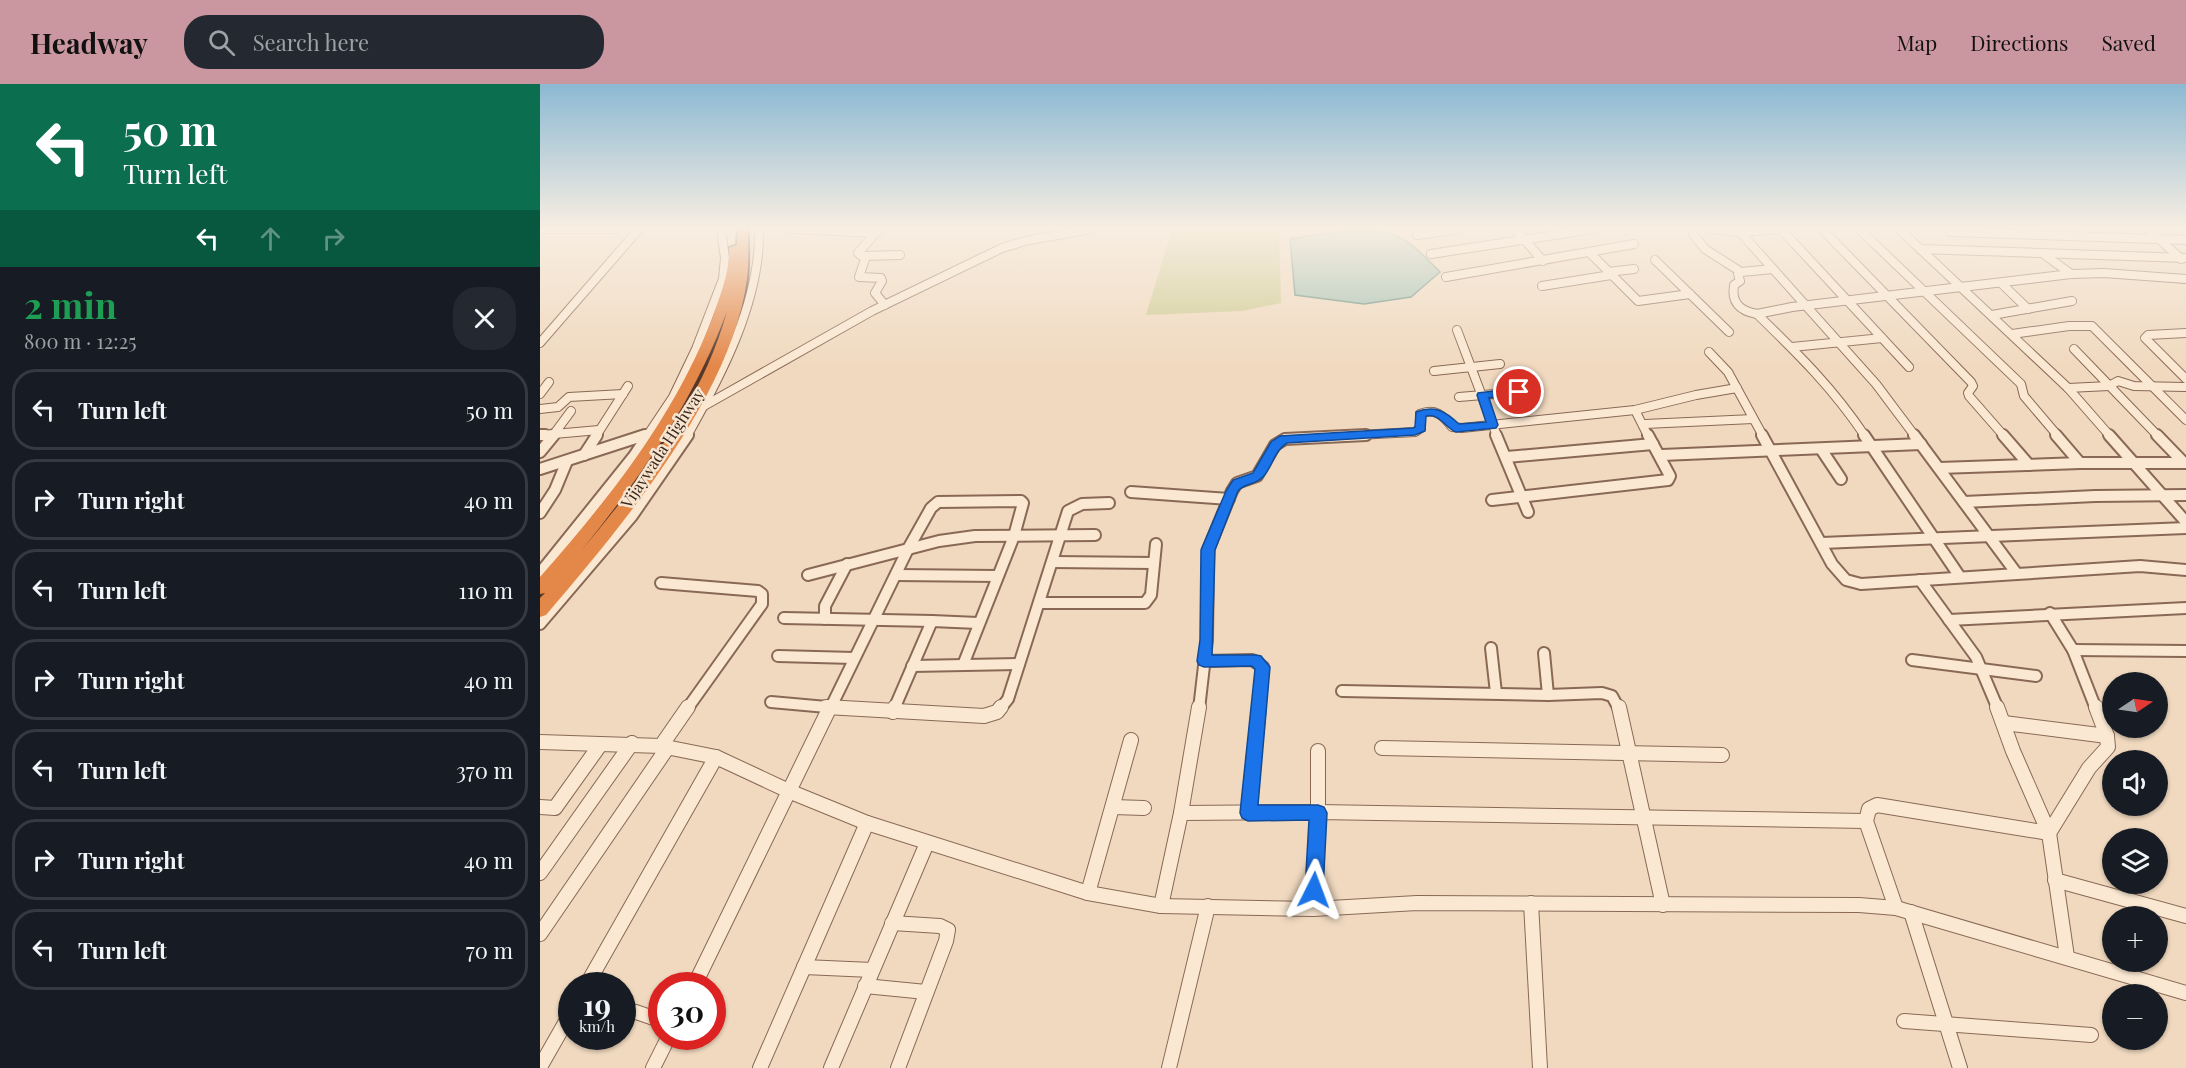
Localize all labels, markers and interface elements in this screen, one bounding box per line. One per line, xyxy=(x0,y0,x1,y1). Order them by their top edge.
search box xyxy=(184,15,604,69)
text: Headway xyxy=(30,24,148,61)
icon: search xyxy=(205,26,238,59)
text: Search here xyxy=(253,27,369,57)
text: Map xyxy=(1896,28,1937,56)
text: Directions xyxy=(1970,28,2068,56)
text: Saved xyxy=(2101,28,2156,56)
text: 50 m xyxy=(123,101,217,157)
icon: left xyxy=(24,108,102,186)
text: Turn left xyxy=(123,155,227,191)
icon: left xyxy=(191,222,224,255)
icon: ahead xyxy=(254,222,287,255)
icon: right xyxy=(317,222,350,255)
text: 2 min xyxy=(24,280,117,328)
button: close xyxy=(453,287,516,350)
text: 800 m · 12:25 xyxy=(24,327,137,354)
pin xyxy=(1493,366,1544,417)
icon: arrive xyxy=(1502,375,1535,408)
street label: Vijaywada Highway xyxy=(615,384,709,513)
icon: left xyxy=(27,393,60,426)
text: Turn left xyxy=(78,395,167,425)
text: 50 m xyxy=(466,395,513,425)
icon: right xyxy=(27,483,60,516)
text: Turn right xyxy=(78,485,184,515)
text: 40 m xyxy=(464,485,513,515)
icon: left xyxy=(27,573,60,606)
text: Turn left xyxy=(78,575,167,605)
text: 110 m xyxy=(459,575,513,605)
icon: right xyxy=(27,663,60,696)
text: Turn right xyxy=(78,665,184,695)
text: 40 m xyxy=(464,665,513,695)
north arrow xyxy=(2102,672,2168,738)
map controls xyxy=(2102,672,2168,1050)
button: sound xyxy=(2102,750,2168,816)
icon: left xyxy=(27,753,60,786)
text: Turn left xyxy=(78,755,167,785)
text: 370 m xyxy=(456,755,513,785)
button: layers xyxy=(2102,828,2168,894)
icon: right xyxy=(27,843,60,876)
text: Turn right xyxy=(78,845,184,875)
text: 40 m xyxy=(464,845,513,875)
position arrow xyxy=(1282,858,1346,922)
button: + xyxy=(2102,906,2168,972)
icon: left xyxy=(27,933,60,966)
text: Turn left xyxy=(78,935,167,965)
text: 70 m xyxy=(466,935,513,965)
speed limit sign: 30 xyxy=(648,972,726,1050)
text: 19 xyxy=(583,984,611,1024)
button: − xyxy=(2102,984,2168,1050)
text: km/h xyxy=(579,1016,615,1036)

